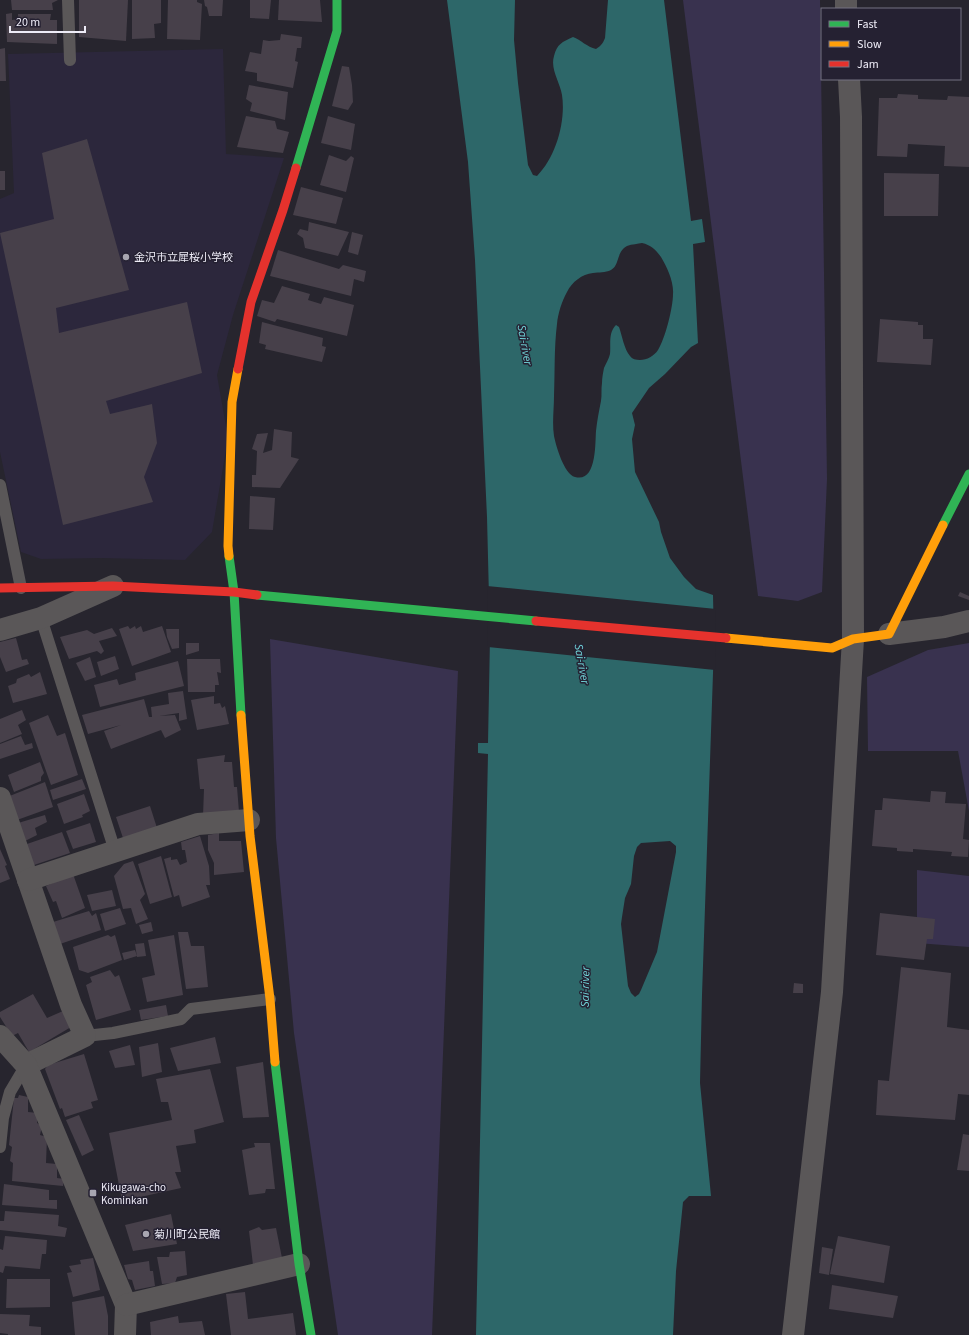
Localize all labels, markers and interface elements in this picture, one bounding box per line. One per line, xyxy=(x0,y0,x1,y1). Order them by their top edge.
scale bar xyxy=(10,8,85,34)
legend xyxy=(821,8,961,80)
text: 20 m xyxy=(16,14,40,31)
text: Fast xyxy=(857,16,877,33)
text: Slow xyxy=(857,36,882,53)
text: Jam xyxy=(857,56,879,73)
place label: 金沢市立犀桜小学校 xyxy=(134,250,233,265)
marker: 金沢市立犀桜小学校 xyxy=(121,252,131,262)
water label: Sai-river xyxy=(513,323,537,368)
water label: Sai-river xyxy=(570,642,594,687)
water label: Sai-river xyxy=(577,965,594,1008)
place label: Kikugawa-cho Kominkan xyxy=(101,1180,166,1208)
marker: Kikugawa-cho Kominkan xyxy=(88,1188,98,1198)
place label: 菊川町公民館 xyxy=(154,1227,220,1242)
marker: 菊川町公民館 xyxy=(141,1229,151,1239)

